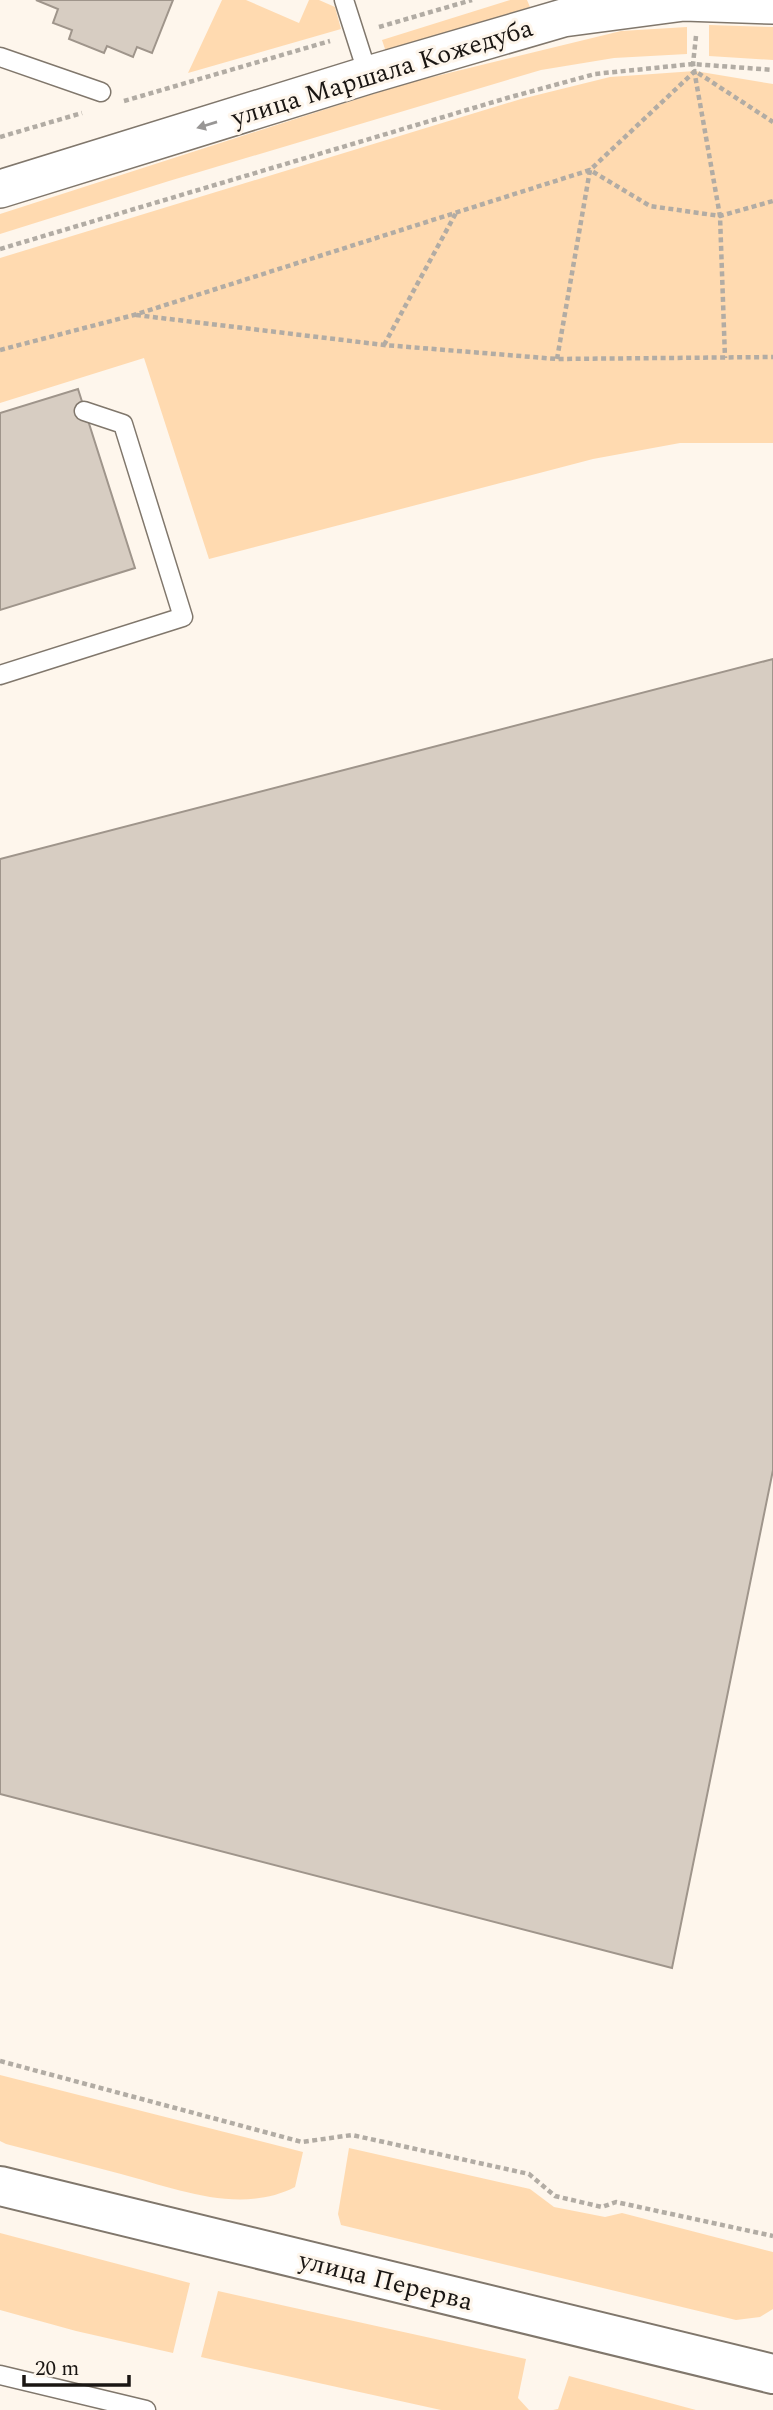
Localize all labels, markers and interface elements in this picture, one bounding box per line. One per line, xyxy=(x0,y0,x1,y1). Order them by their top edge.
street label: улица Маршала Кожедуба xyxy=(226,8,538,138)
one-way arrow xyxy=(196,120,217,130)
street label: улица Перерва xyxy=(294,2240,477,2322)
scale bar xyxy=(24,2344,130,2388)
text: 20 m xyxy=(35,2353,79,2385)

